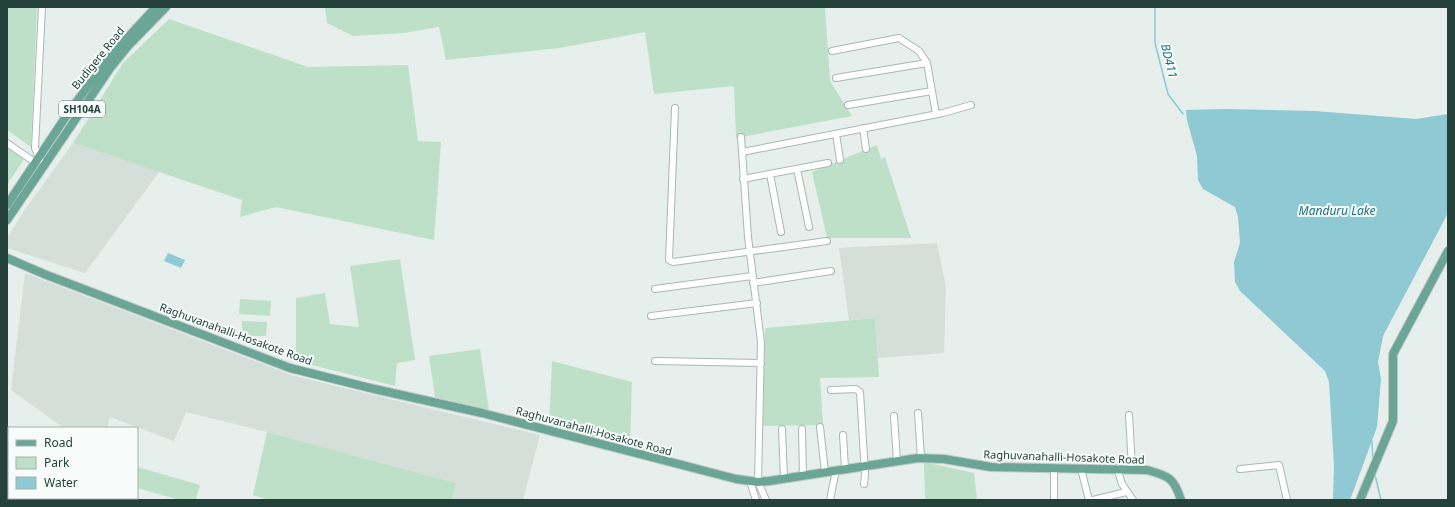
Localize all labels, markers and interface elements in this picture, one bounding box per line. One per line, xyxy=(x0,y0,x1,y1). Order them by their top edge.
street label: Budigere Road xyxy=(68,23,127,92)
water label: BD411 xyxy=(1157,42,1182,80)
road number: SH104A xyxy=(59,101,105,117)
water label: Manduru Lake xyxy=(1299,202,1375,219)
street label: Raghuvanahalli-Hosakote Road xyxy=(158,299,315,368)
street label: Raghuvanahalli-Hosakote Road xyxy=(514,402,674,459)
legend xyxy=(8,427,138,499)
text: Road xyxy=(44,434,73,451)
street label: Raghuvanahalli-Hosakote Road xyxy=(983,446,1145,467)
text: Park xyxy=(44,454,70,471)
text: Water xyxy=(44,474,78,491)

